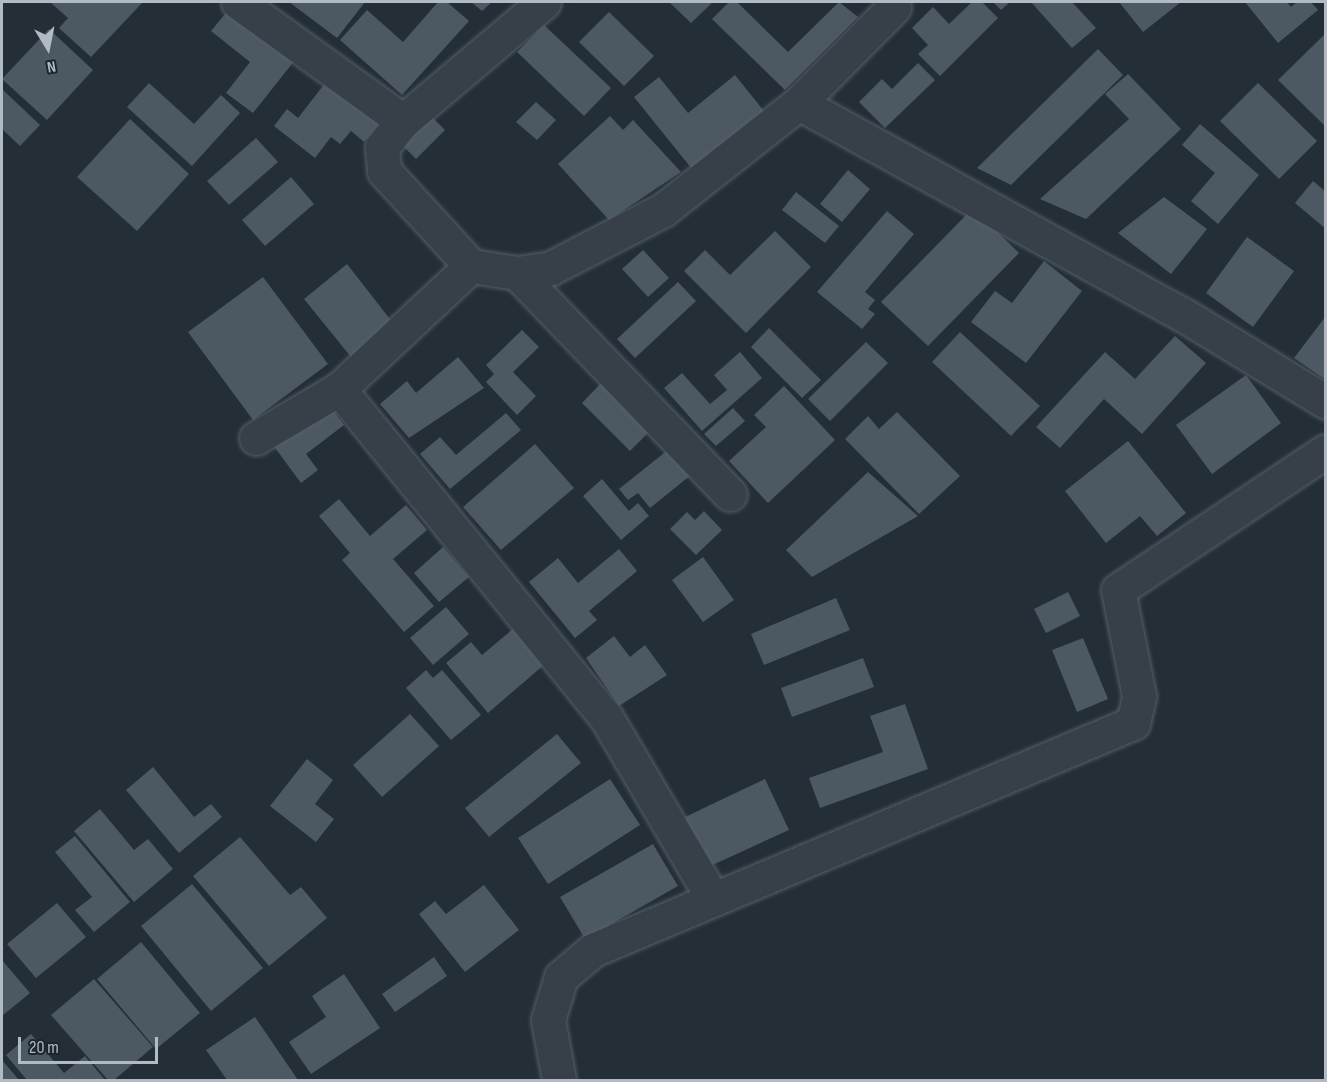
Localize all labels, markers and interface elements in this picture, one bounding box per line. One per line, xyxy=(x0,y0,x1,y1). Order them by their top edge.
north arrow xyxy=(18,18,78,78)
text: N xyxy=(45,56,57,76)
scale bar xyxy=(21,1025,160,1063)
text: 20 m xyxy=(29,1037,59,1058)

